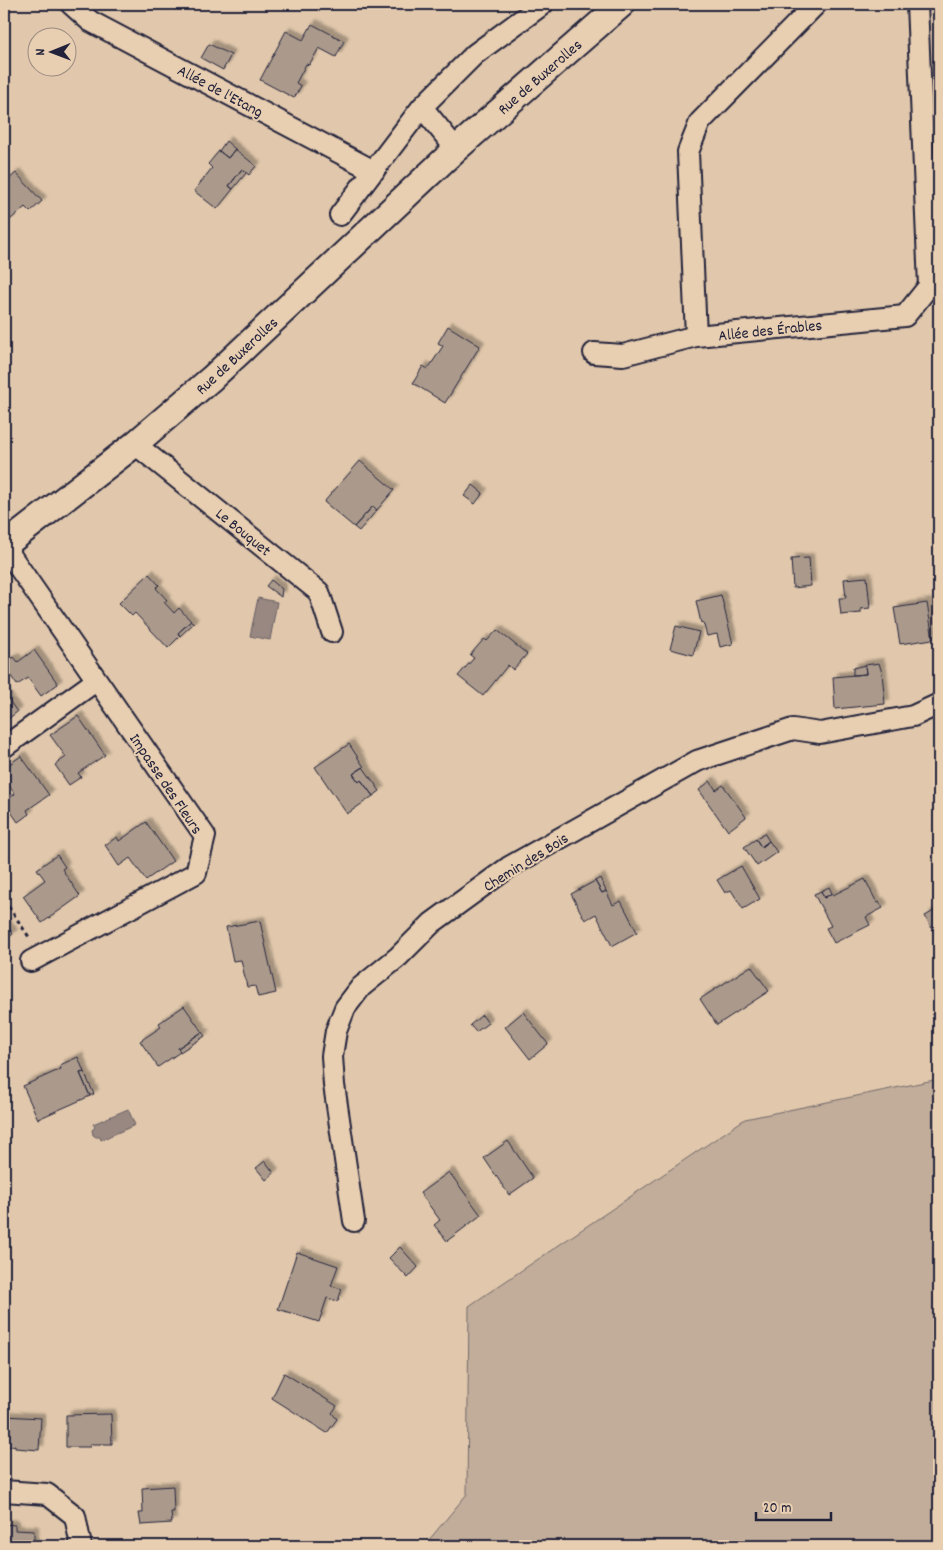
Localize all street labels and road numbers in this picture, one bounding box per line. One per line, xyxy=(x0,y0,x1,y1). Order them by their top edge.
street label: Rue de Buxerolles xyxy=(493,34,588,121)
street label: Allée de l'Etang xyxy=(173,60,267,124)
street label: Rue de Buxerolles xyxy=(191,312,284,401)
street label: Allée des Érables xyxy=(717,315,823,348)
street label: Le Bouquet xyxy=(210,503,275,563)
street label: Impasse des Fleurs xyxy=(123,729,207,840)
street label: Chemin des Bois xyxy=(479,828,574,898)

